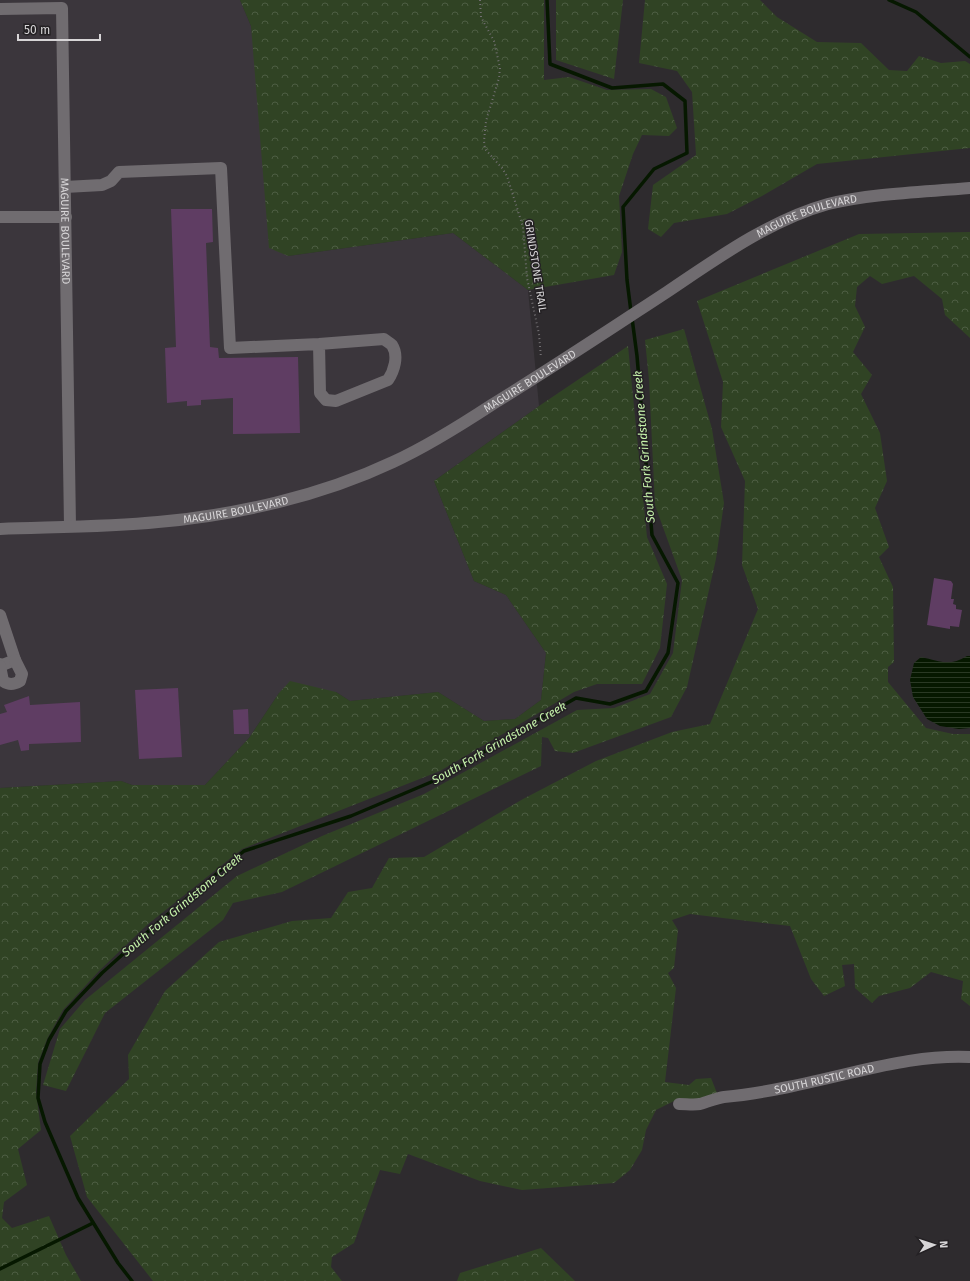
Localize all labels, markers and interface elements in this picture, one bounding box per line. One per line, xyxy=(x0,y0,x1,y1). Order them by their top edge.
scale bar xyxy=(18,16,100,42)
text: 50 m xyxy=(24,23,50,37)
street label: MAGUIRE BOULEVARD xyxy=(58,177,72,284)
street label: MAGUIRE BOULEVARD xyxy=(754,192,858,240)
street label: GRINDSTONE TRAIL xyxy=(522,219,549,314)
street label: MAGUIRE BOULEVARD xyxy=(481,347,579,415)
water label: South Fork Grindstone Creek xyxy=(630,370,658,525)
street label: MAGUIRE BOULEVARD xyxy=(183,494,290,526)
water label: South Fork Grindstone Creek xyxy=(428,698,569,788)
water label: South Fork Grindstone Creek xyxy=(118,850,245,960)
street label: SOUTH RUSTIC ROAD xyxy=(773,1062,876,1097)
north arrow xyxy=(914,1225,954,1265)
text: N xyxy=(937,1241,950,1248)

